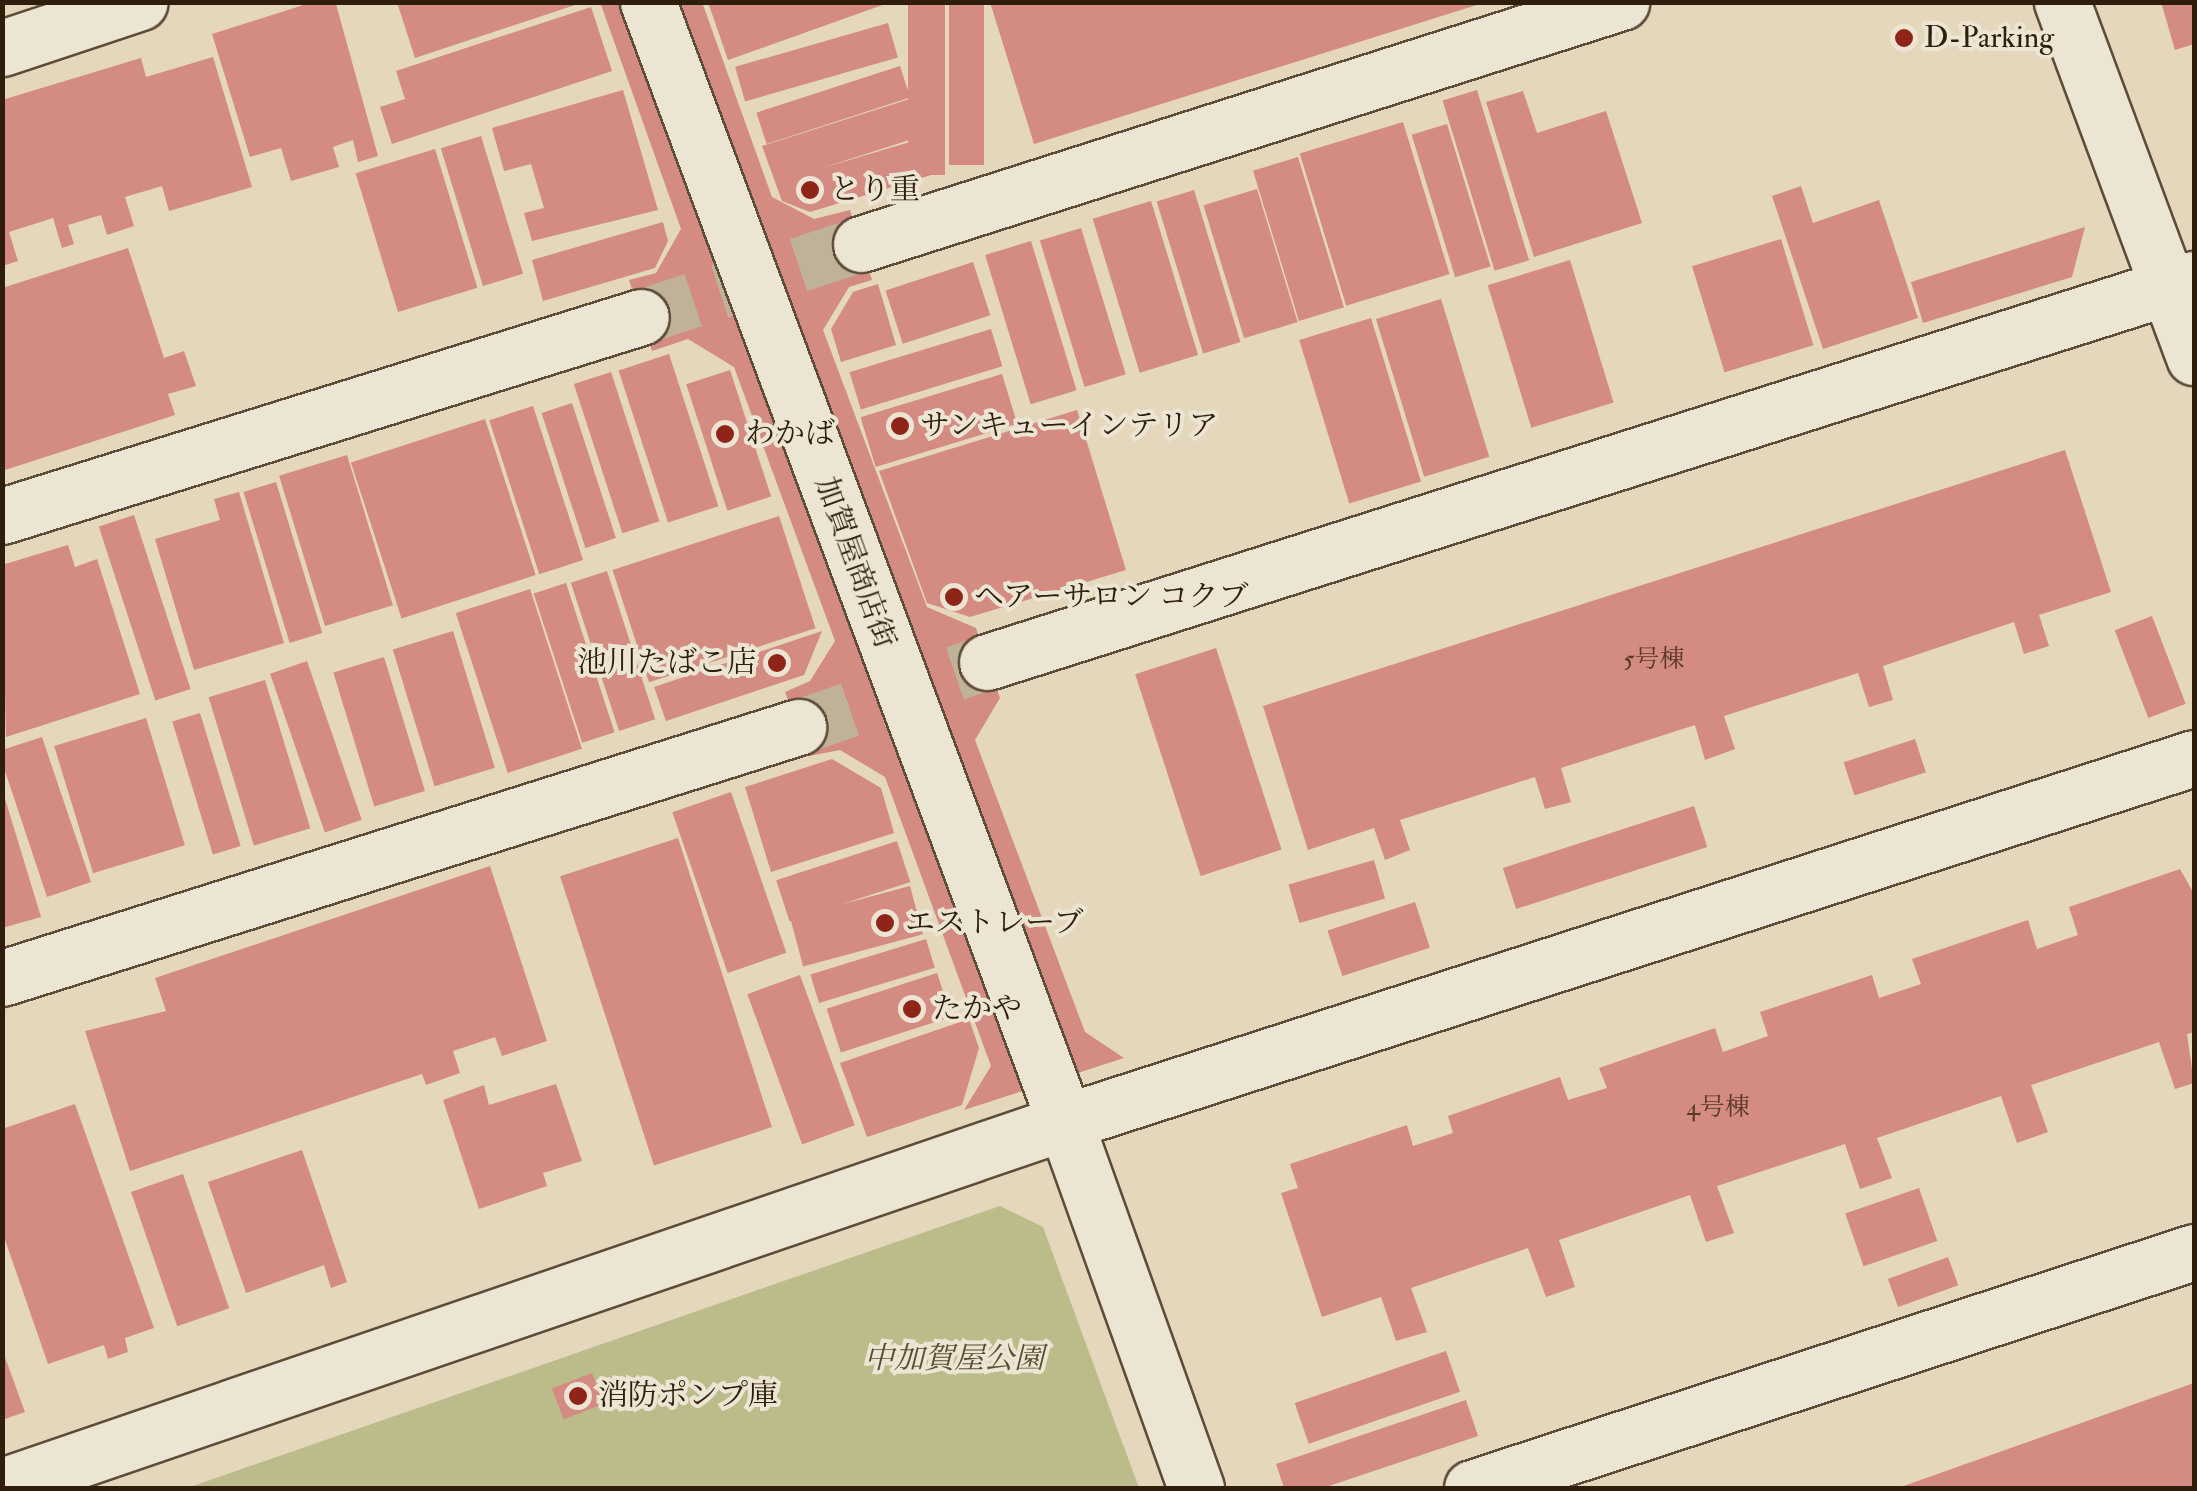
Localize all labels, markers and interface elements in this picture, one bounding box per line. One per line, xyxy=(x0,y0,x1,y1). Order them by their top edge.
place label: D-Parking xyxy=(1924,20,2054,56)
marker: D-Parking xyxy=(1893,27,1915,49)
place label: とり重 xyxy=(830,172,920,208)
marker: とり重 xyxy=(799,179,821,201)
place label: サンキューインテリア xyxy=(920,408,1220,444)
marker: サンキューインテリア xyxy=(889,415,911,437)
place label: わかば xyxy=(745,416,835,452)
marker: わかば xyxy=(714,423,736,445)
street label: 加賀屋商店街 xyxy=(807,472,903,654)
place label: ヘアーサロン コクブ xyxy=(974,579,1249,615)
marker: ヘアーサロン コクブ xyxy=(943,586,965,608)
place label: 池川たばこ店 xyxy=(577,645,757,681)
house number: 5号棟 xyxy=(1624,645,1684,675)
marker: 池川たばこ店 xyxy=(766,652,788,674)
place label: エストレーブ xyxy=(905,905,1085,941)
marker: エストレーブ xyxy=(874,912,896,934)
place label: たかや xyxy=(932,991,1022,1027)
marker: たかや xyxy=(901,998,923,1020)
house number: 4号棟 xyxy=(1686,1093,1750,1123)
park label: 中加賀屋公園 xyxy=(864,1341,1044,1377)
place label: 消防ポンプ庫 xyxy=(598,1378,778,1414)
marker: 消防ポンプ庫 xyxy=(567,1385,589,1407)

